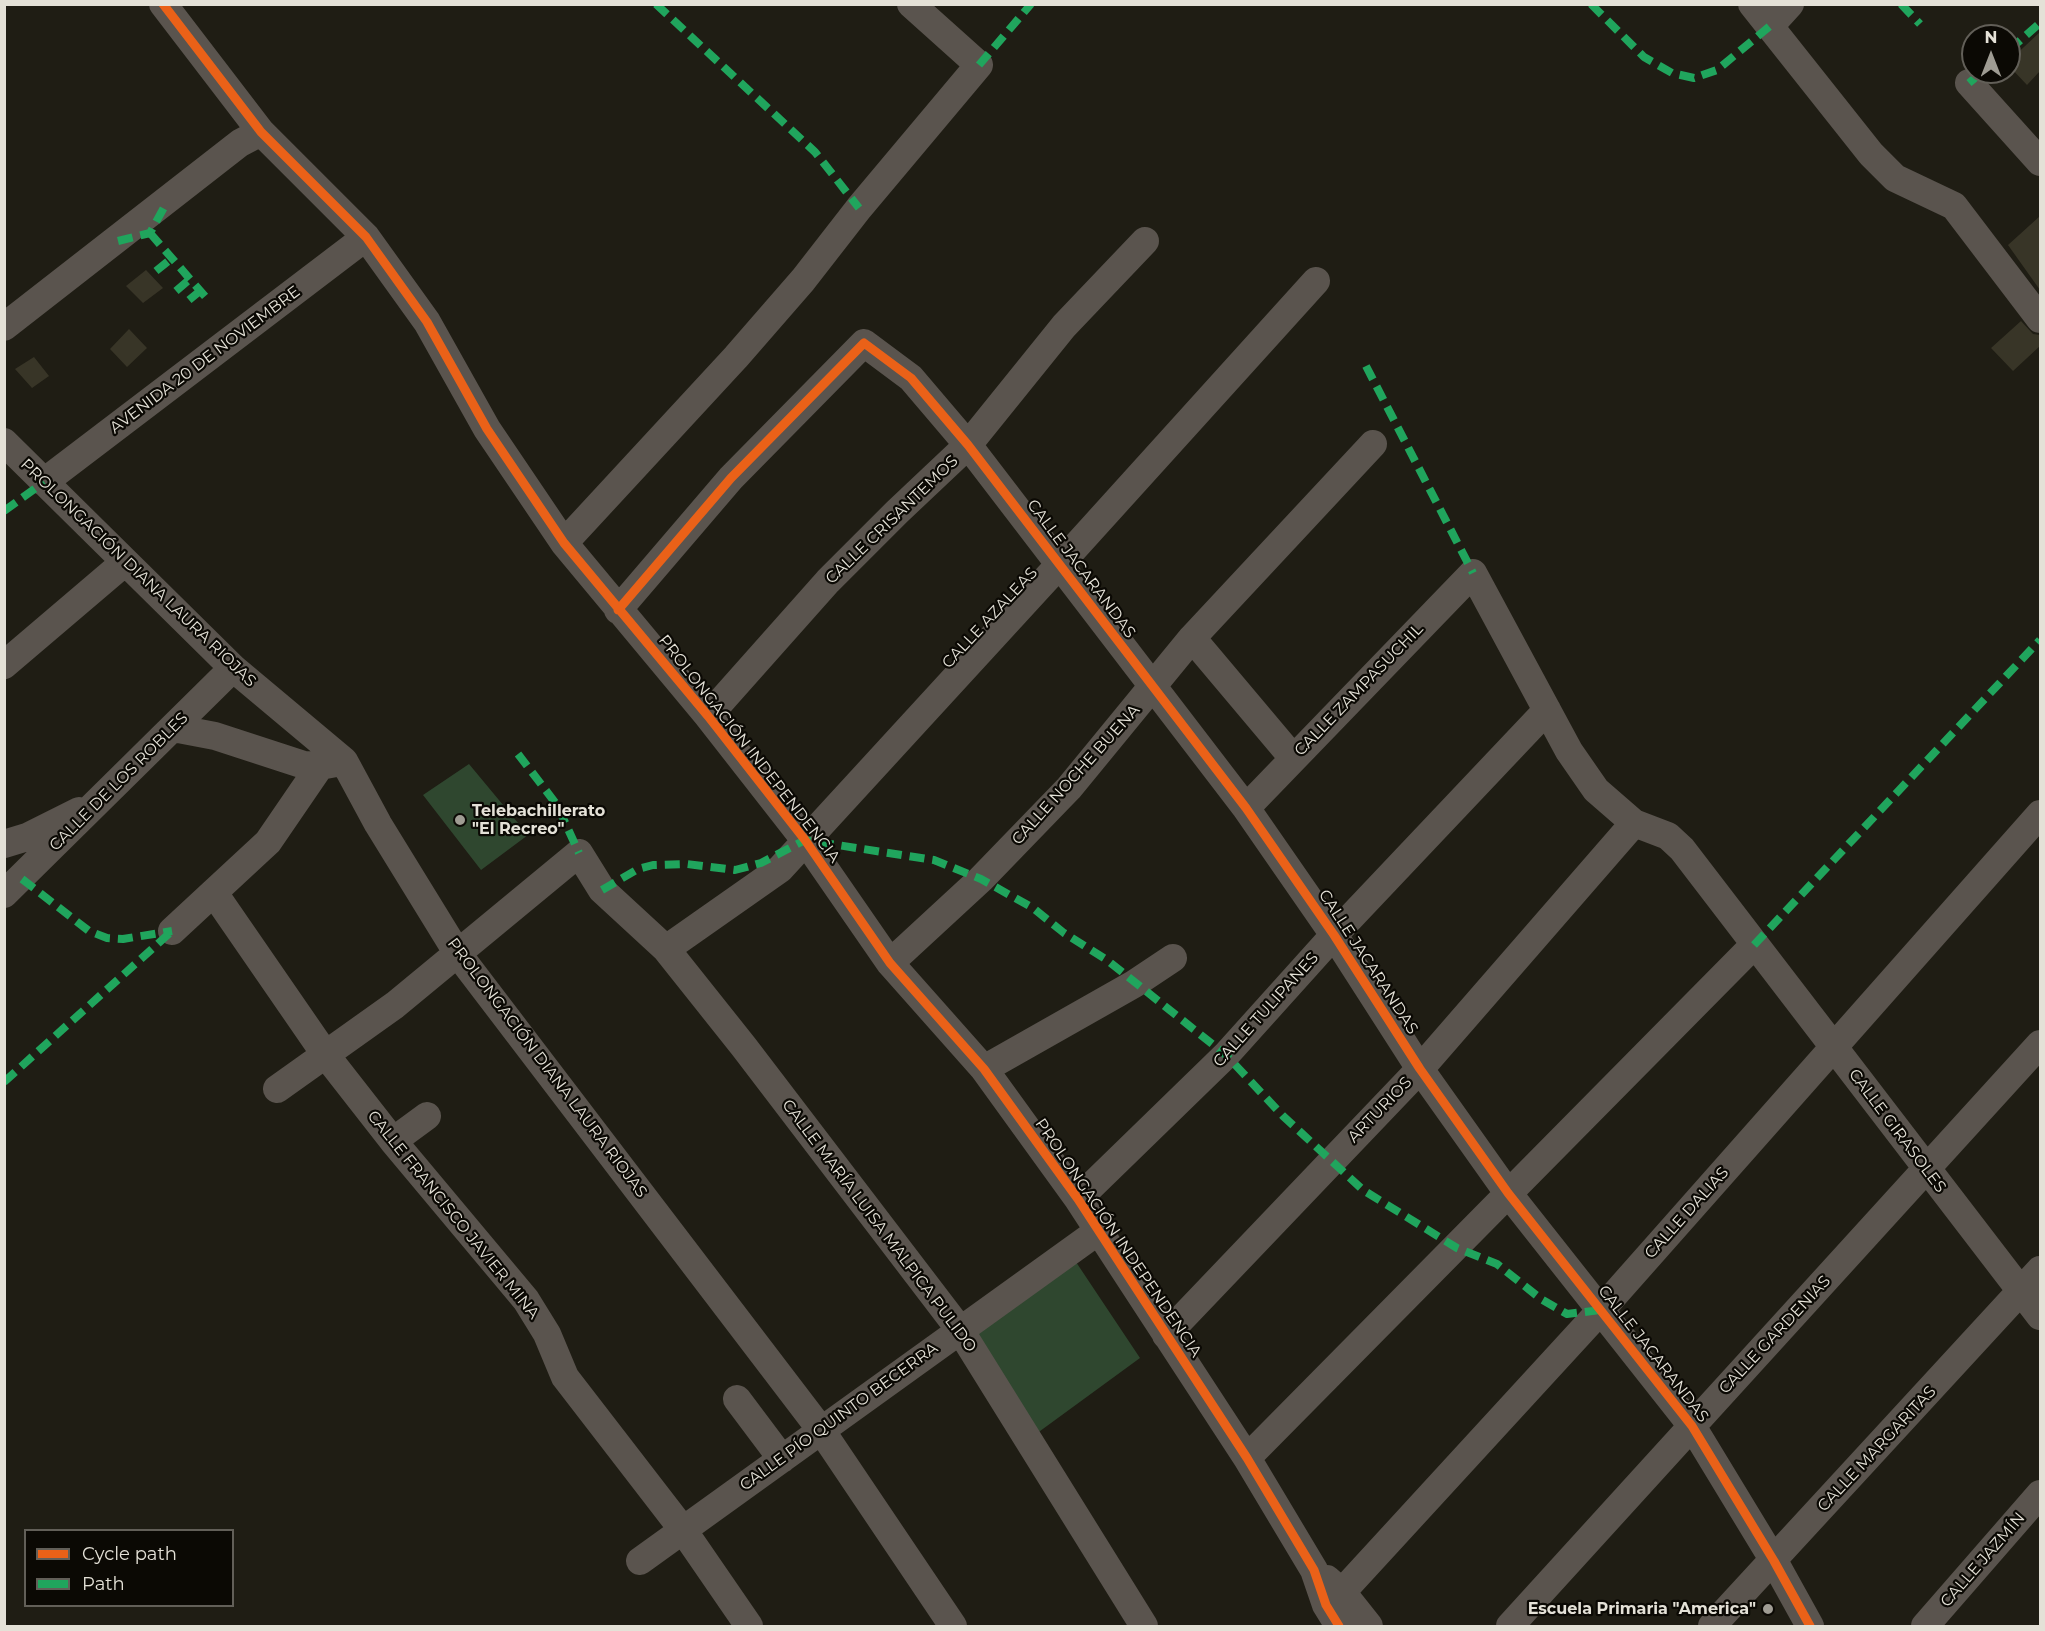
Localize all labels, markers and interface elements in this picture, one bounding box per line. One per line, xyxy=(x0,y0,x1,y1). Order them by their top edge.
north arrow xyxy=(1961,24,2021,84)
text: N xyxy=(1985,28,1997,47)
street label: AVENIDA 20 DE NOVIEMBRE xyxy=(106,282,304,438)
street label: CALLE CRISANTEMOS xyxy=(822,452,962,588)
street label: PROLONGACIÓN DIANA LAURA RIOJAS xyxy=(16,455,260,691)
street label: CALLE JACARANDAS xyxy=(1023,496,1139,642)
street label: CALLE AZALEAS xyxy=(938,564,1042,672)
street label: CALLE ZAMPASUCHIL xyxy=(1291,620,1427,760)
street label: PROLONGACIÓN INDEPENDENCIA xyxy=(654,631,844,867)
street label: CALLE NOCHE BUENA xyxy=(1008,701,1144,849)
street label: CALLE DE LOS ROBLES xyxy=(46,709,192,855)
place label: Telebachillerato "El Recreo" xyxy=(472,801,605,839)
marker: Telebachillerato "El Recreo" xyxy=(453,813,467,827)
street label: CALLE JACARANDAS xyxy=(1314,886,1422,1038)
street label: PROLONGACIÓN DIANA LAURA RIOJAS xyxy=(443,934,651,1202)
street label: CALLE TULIPANES xyxy=(1209,949,1323,1071)
street label: CALLE GIRASOLES xyxy=(1844,1065,1950,1197)
street label: ARTURIOS xyxy=(1344,1073,1416,1147)
street label: CALLE MARÍA LUISA MALPICA PULIDO xyxy=(778,1096,980,1356)
street label: CALLE FRANCISCO JAVIER MINA xyxy=(363,1107,543,1323)
street label: PROLONGACIÓN INDEPENDENCIA xyxy=(1031,1115,1205,1361)
street label: CALLE DALIAS xyxy=(1641,1163,1733,1263)
street label: CALLE GARDENIAS xyxy=(1715,1272,1835,1398)
street label: CALLE JACARANDAS xyxy=(1594,1282,1712,1426)
street label: CALLE PÍO QUINTO BECERRA xyxy=(736,1339,942,1495)
street label: CALLE MARGARITAS xyxy=(1814,1382,1940,1516)
street label: CALLE JAZMÍN xyxy=(1937,1509,2029,1611)
legend xyxy=(24,1529,234,1607)
text: Cycle path xyxy=(82,1543,177,1565)
text: Path xyxy=(82,1573,125,1595)
place label: Escuela Primaria "America" xyxy=(1528,1599,1756,1619)
marker: Escuela Primaria "America" xyxy=(1761,1602,1775,1616)

